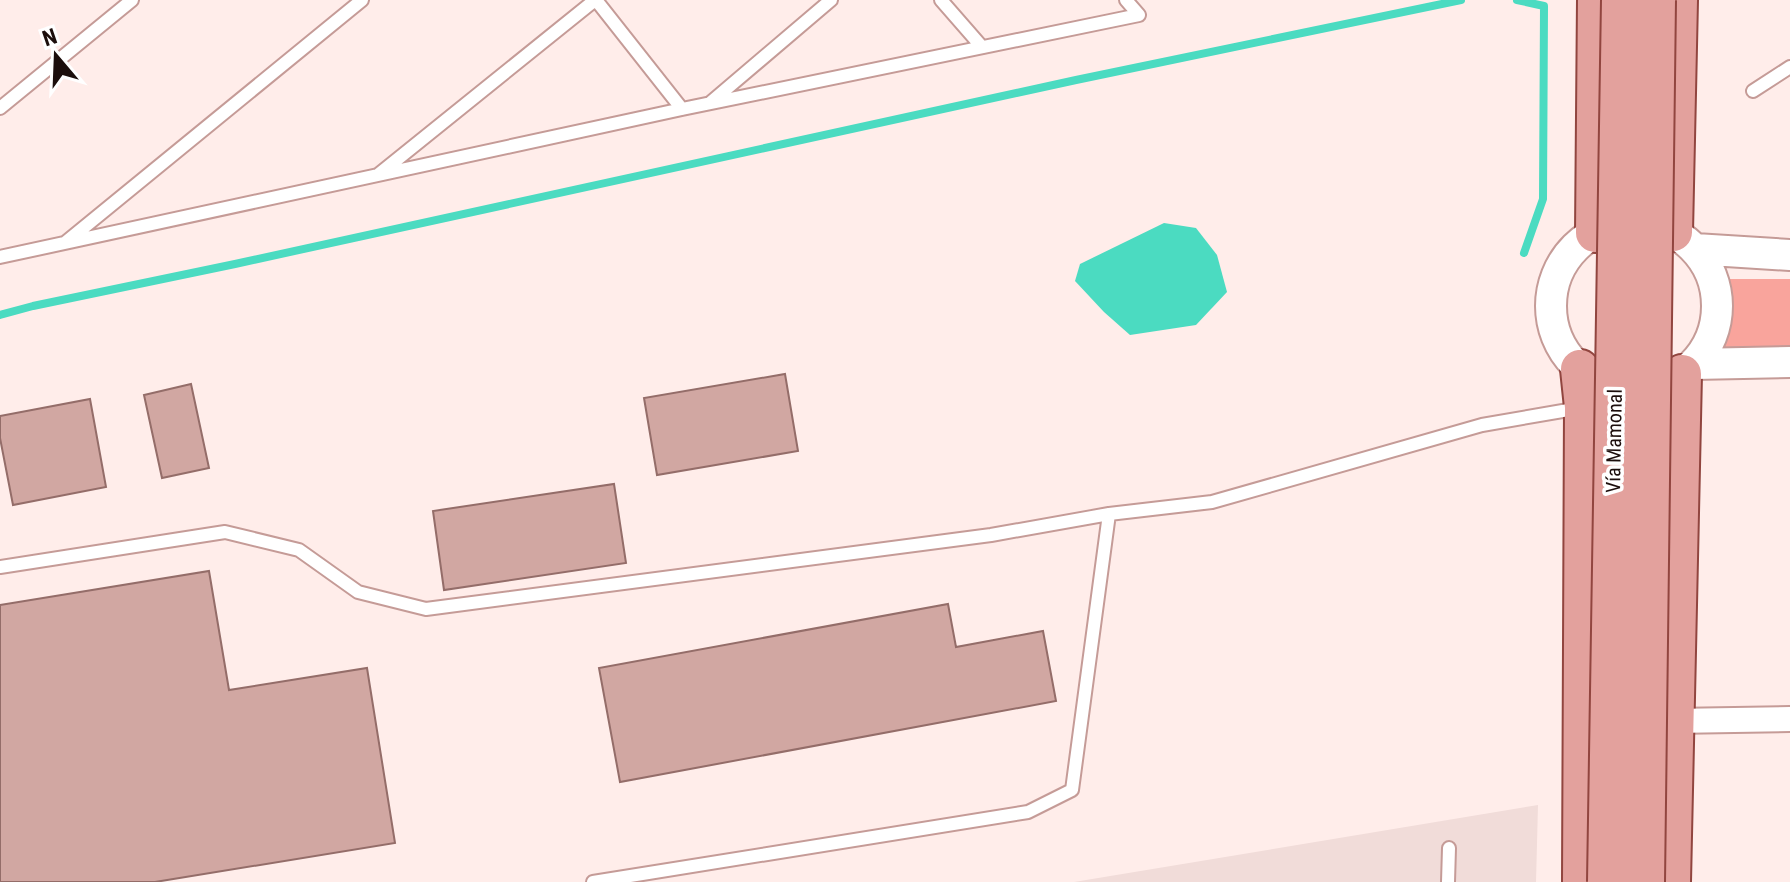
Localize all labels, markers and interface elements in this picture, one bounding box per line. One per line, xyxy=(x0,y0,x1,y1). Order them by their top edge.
north arrow xyxy=(16,16,96,96)
text: N xyxy=(39,24,60,52)
street label: Vía Mamonal xyxy=(1601,389,1627,493)

